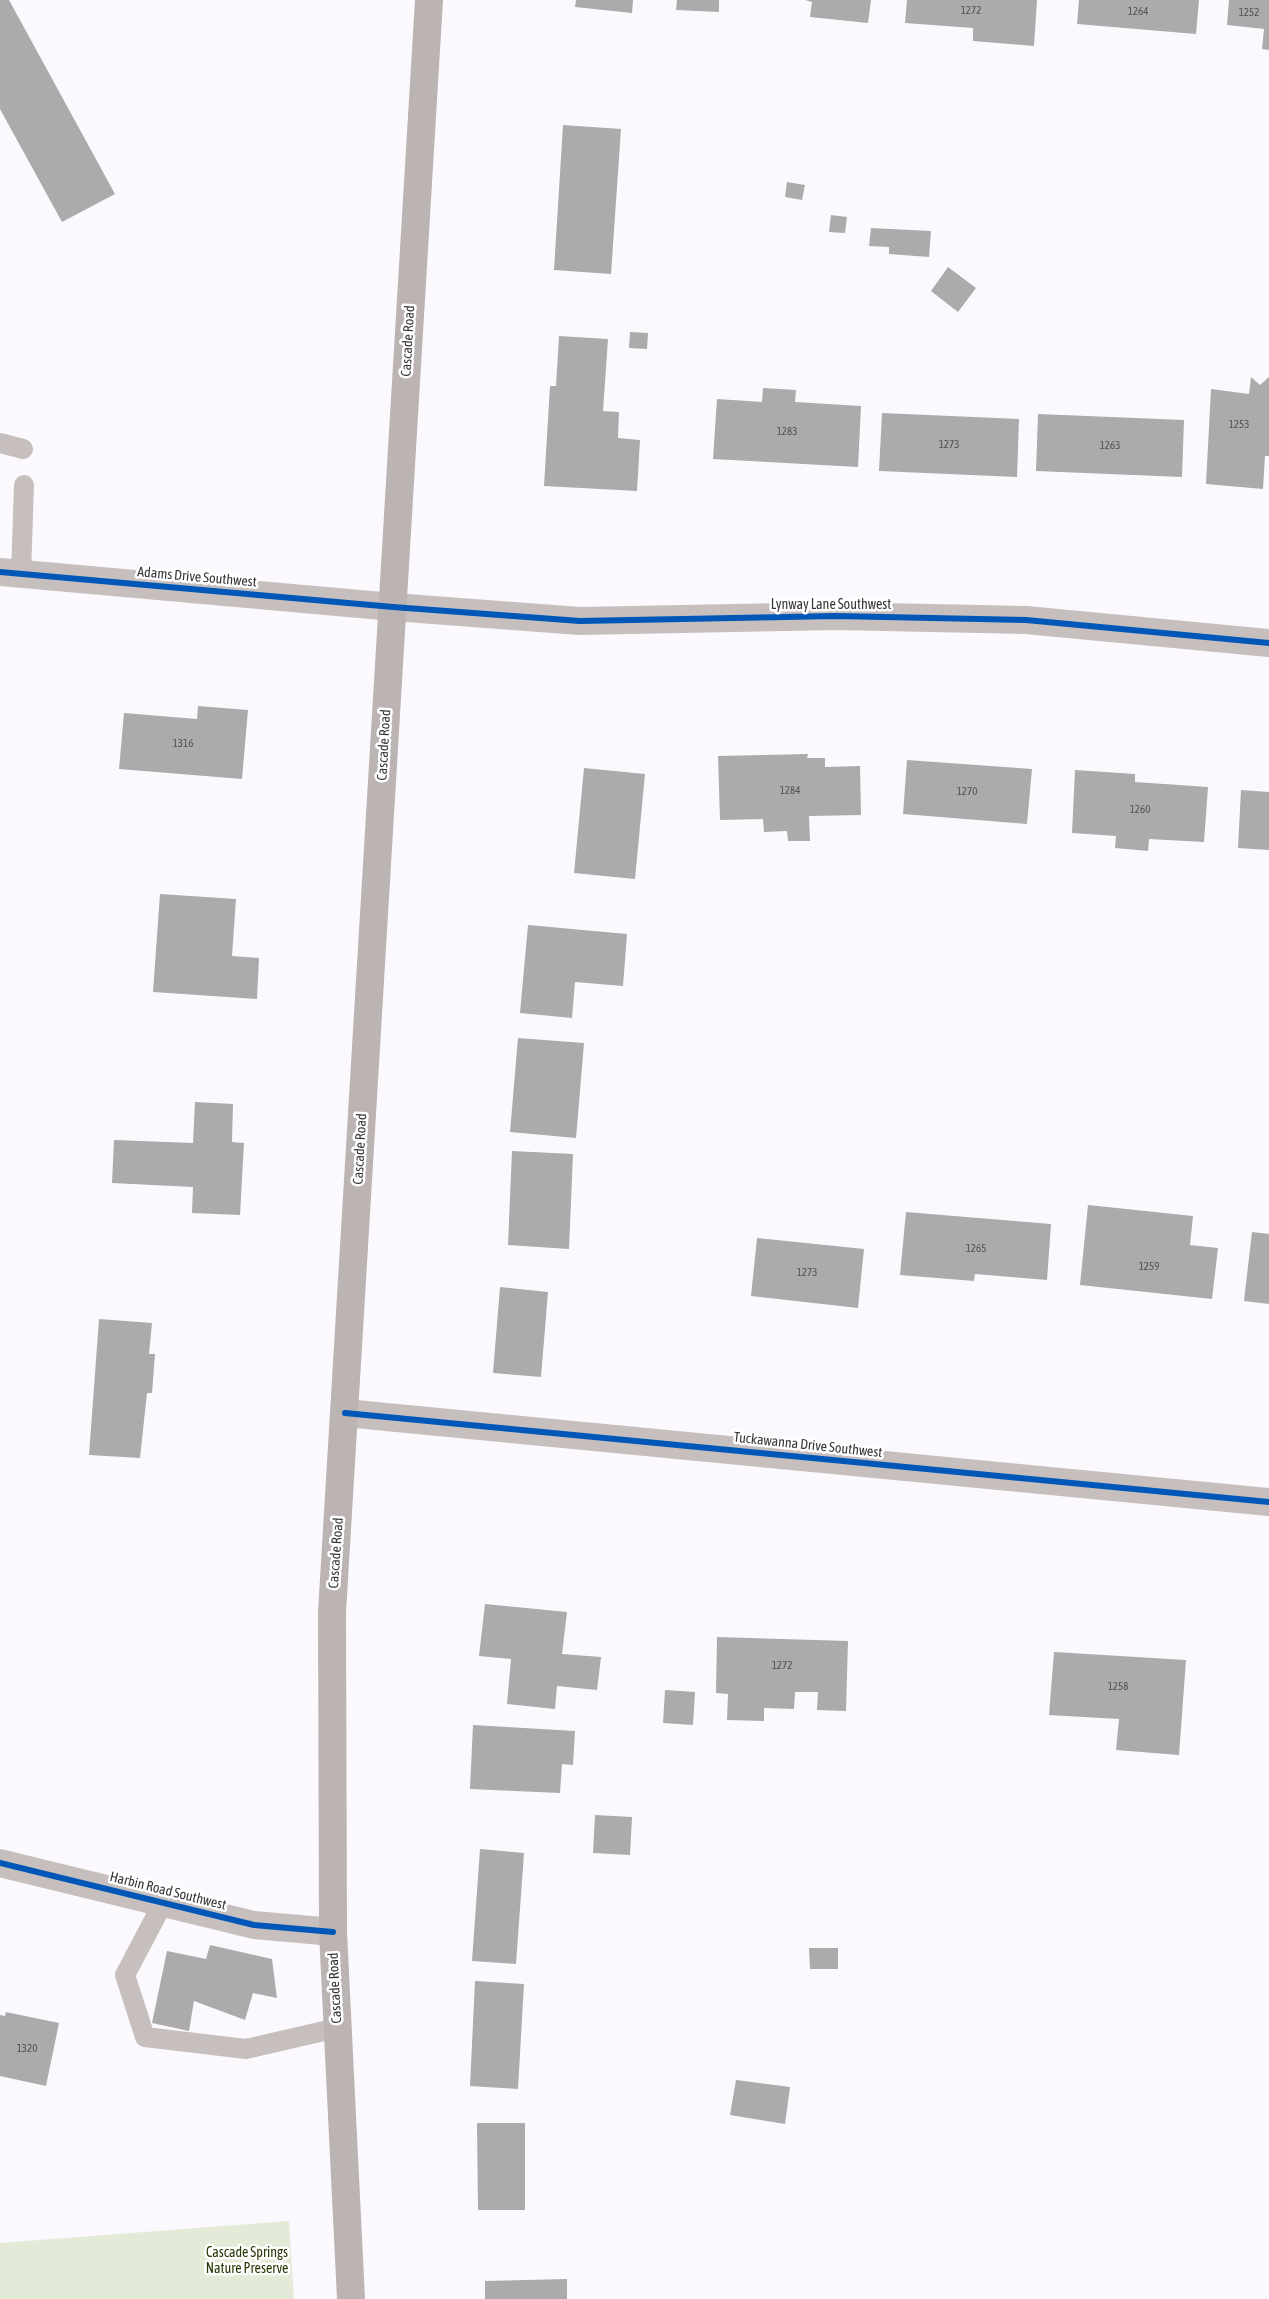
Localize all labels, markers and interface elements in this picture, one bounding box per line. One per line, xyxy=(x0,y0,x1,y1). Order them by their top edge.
house number: 1272 xyxy=(961,4,981,18)
house number: 1264 xyxy=(1128,5,1148,19)
house number: 1252 xyxy=(1239,6,1259,20)
street label: Cascade Road xyxy=(398,305,418,377)
house number: 1253 xyxy=(1229,418,1249,432)
house number: 1283 xyxy=(777,425,797,439)
house number: 1273 xyxy=(939,438,959,452)
house number: 1263 xyxy=(1100,439,1120,453)
street label: Adams Drive Southwest xyxy=(137,563,257,591)
street label: Lynway Lane Southwest xyxy=(771,597,891,613)
street label: Cascade Road xyxy=(374,709,394,781)
house number: 1316 xyxy=(173,737,193,751)
house number: 1284 xyxy=(780,784,800,798)
house number: 1270 xyxy=(957,785,977,799)
house number: 1260 xyxy=(1130,803,1150,817)
street label: Cascade Road xyxy=(350,1113,370,1185)
house number: 1265 xyxy=(966,1242,986,1256)
house number: 1259 xyxy=(1139,1260,1159,1274)
house number: 1273 xyxy=(797,1266,817,1280)
street label: Tuckawanna Drive Southwest xyxy=(733,1429,883,1461)
street label: Cascade Road xyxy=(325,1517,347,1589)
house number: 1272 xyxy=(772,1659,792,1673)
house number: 1258 xyxy=(1108,1680,1128,1694)
street label: Harbin Road Southwest xyxy=(108,1868,228,1914)
street label: Cascade Road xyxy=(325,1952,345,2024)
house number: 1320 xyxy=(17,2042,37,2056)
park label: Cascade Springs Nature Preserve xyxy=(206,2245,288,2278)

